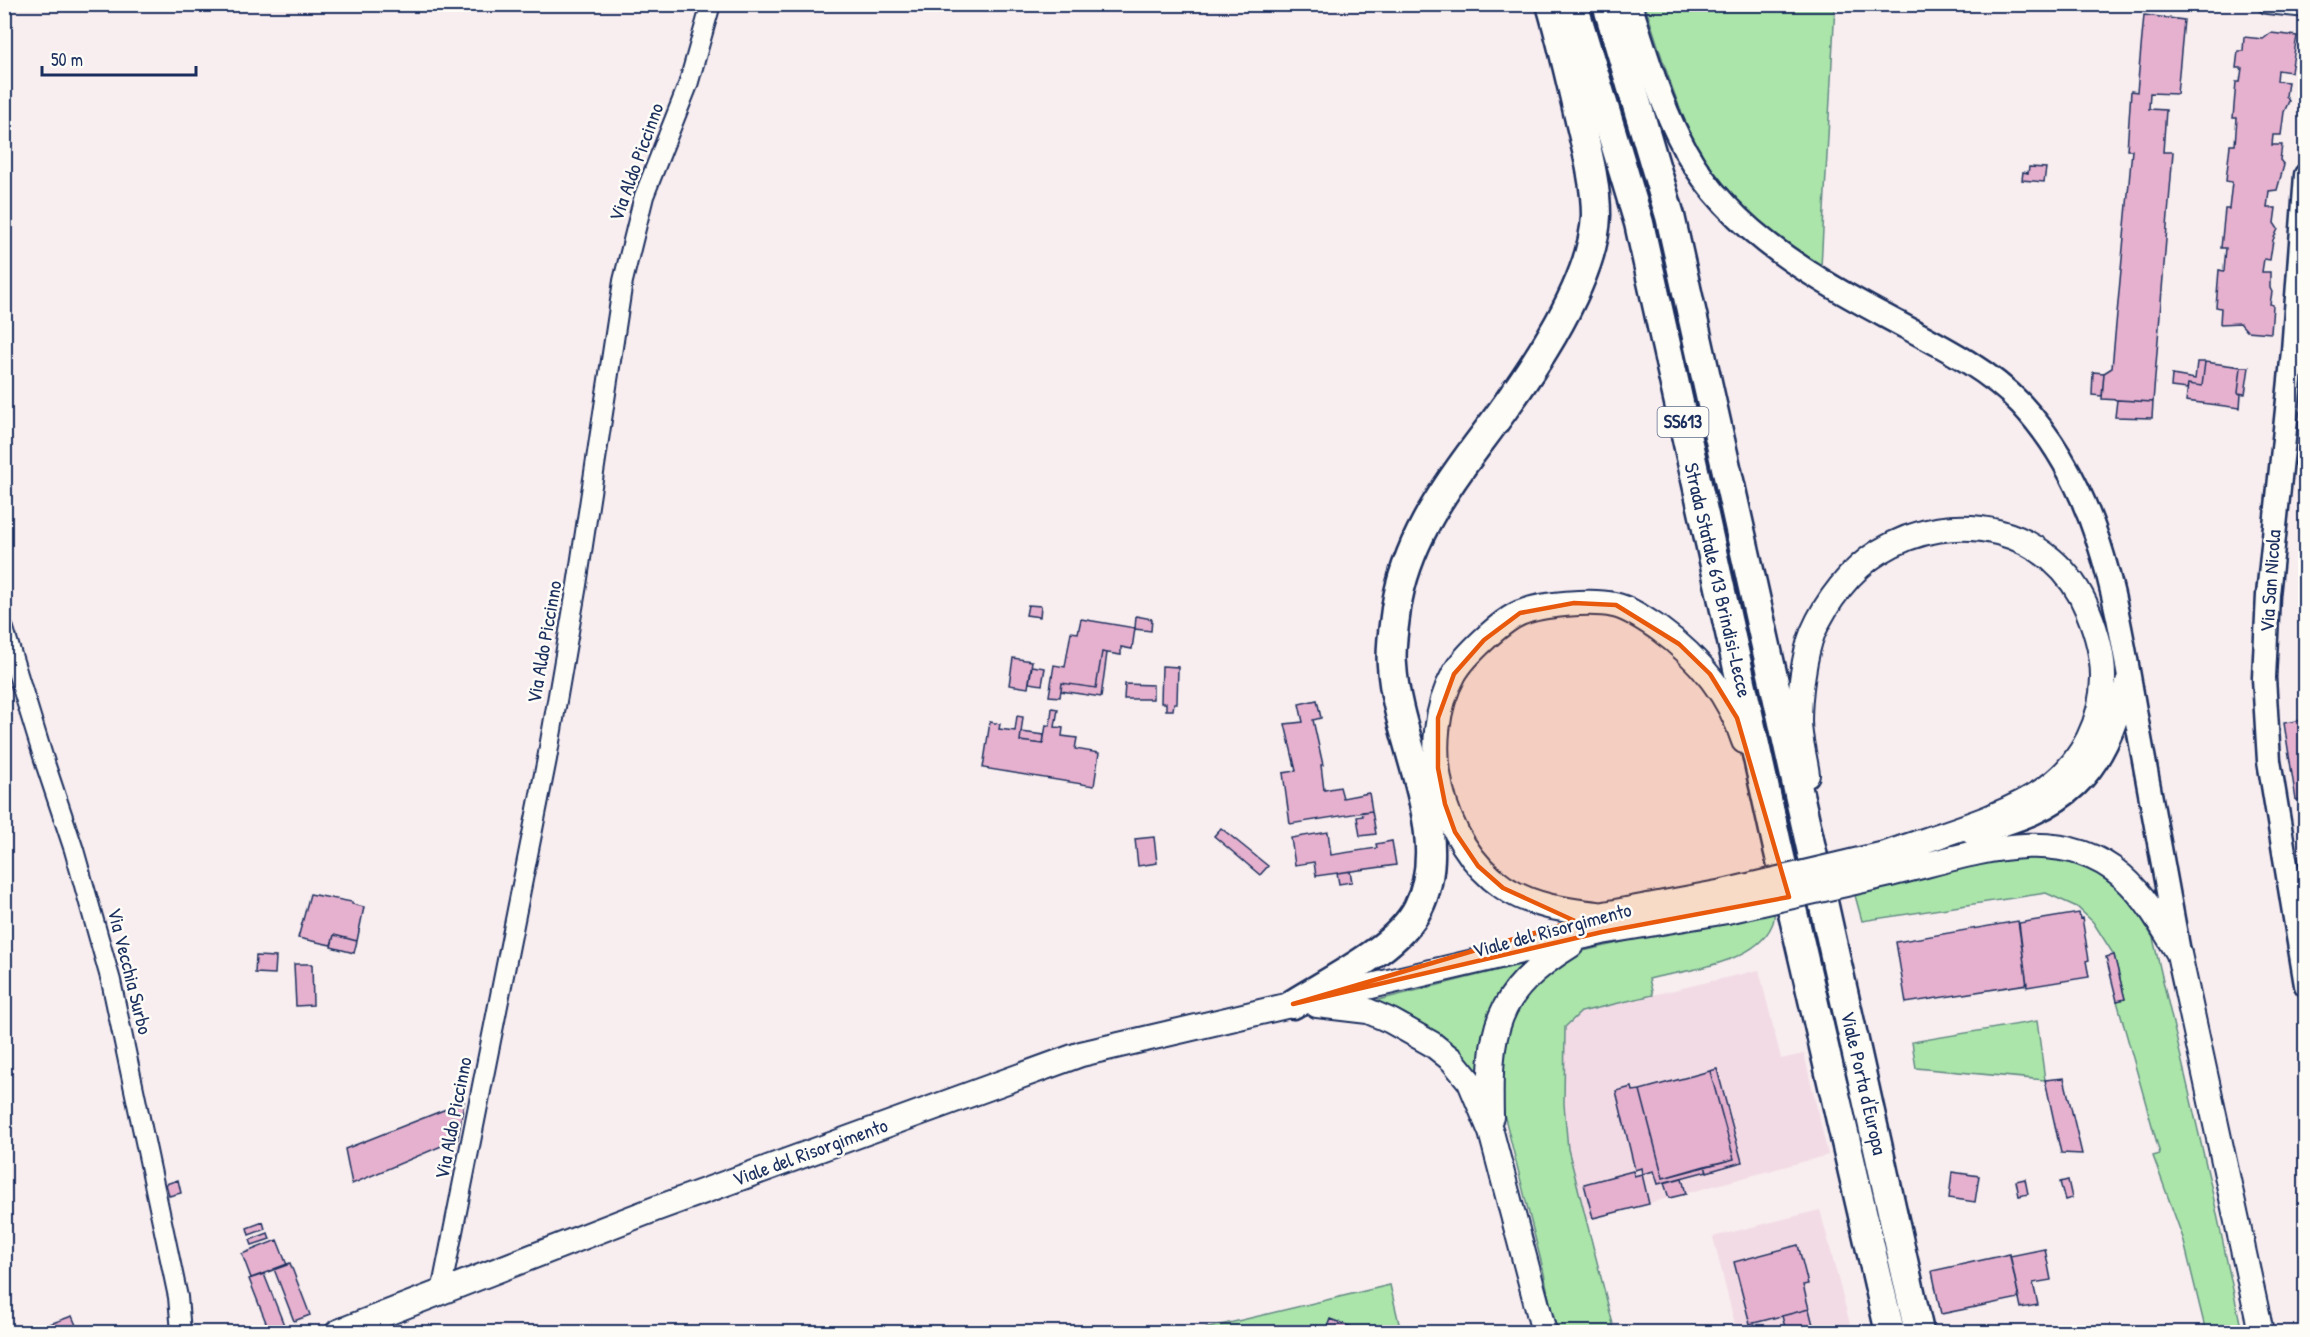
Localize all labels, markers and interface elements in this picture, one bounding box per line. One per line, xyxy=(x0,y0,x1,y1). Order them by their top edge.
scale bar xyxy=(42,39,196,77)
text: 50 m xyxy=(51,47,83,72)
street label: Via Aldo Piccinno xyxy=(602,99,669,225)
road number: SS613 xyxy=(1658,407,1708,437)
street label: Strada Statale 613 Brindisi-Lecce xyxy=(1678,460,1759,700)
street label: Via San Nicola xyxy=(2252,529,2287,633)
street label: Via Aldo Piccinno xyxy=(519,579,568,705)
street label: Viale del Risorgimento xyxy=(1470,895,1634,964)
street label: Via Vecchia Surbo xyxy=(102,905,159,1037)
street label: Viale Porta d'Europa xyxy=(1835,1009,1894,1157)
street label: Via Aldo Piccinno xyxy=(427,1054,478,1181)
street label: Viale del Risorgimento xyxy=(729,1111,891,1192)

